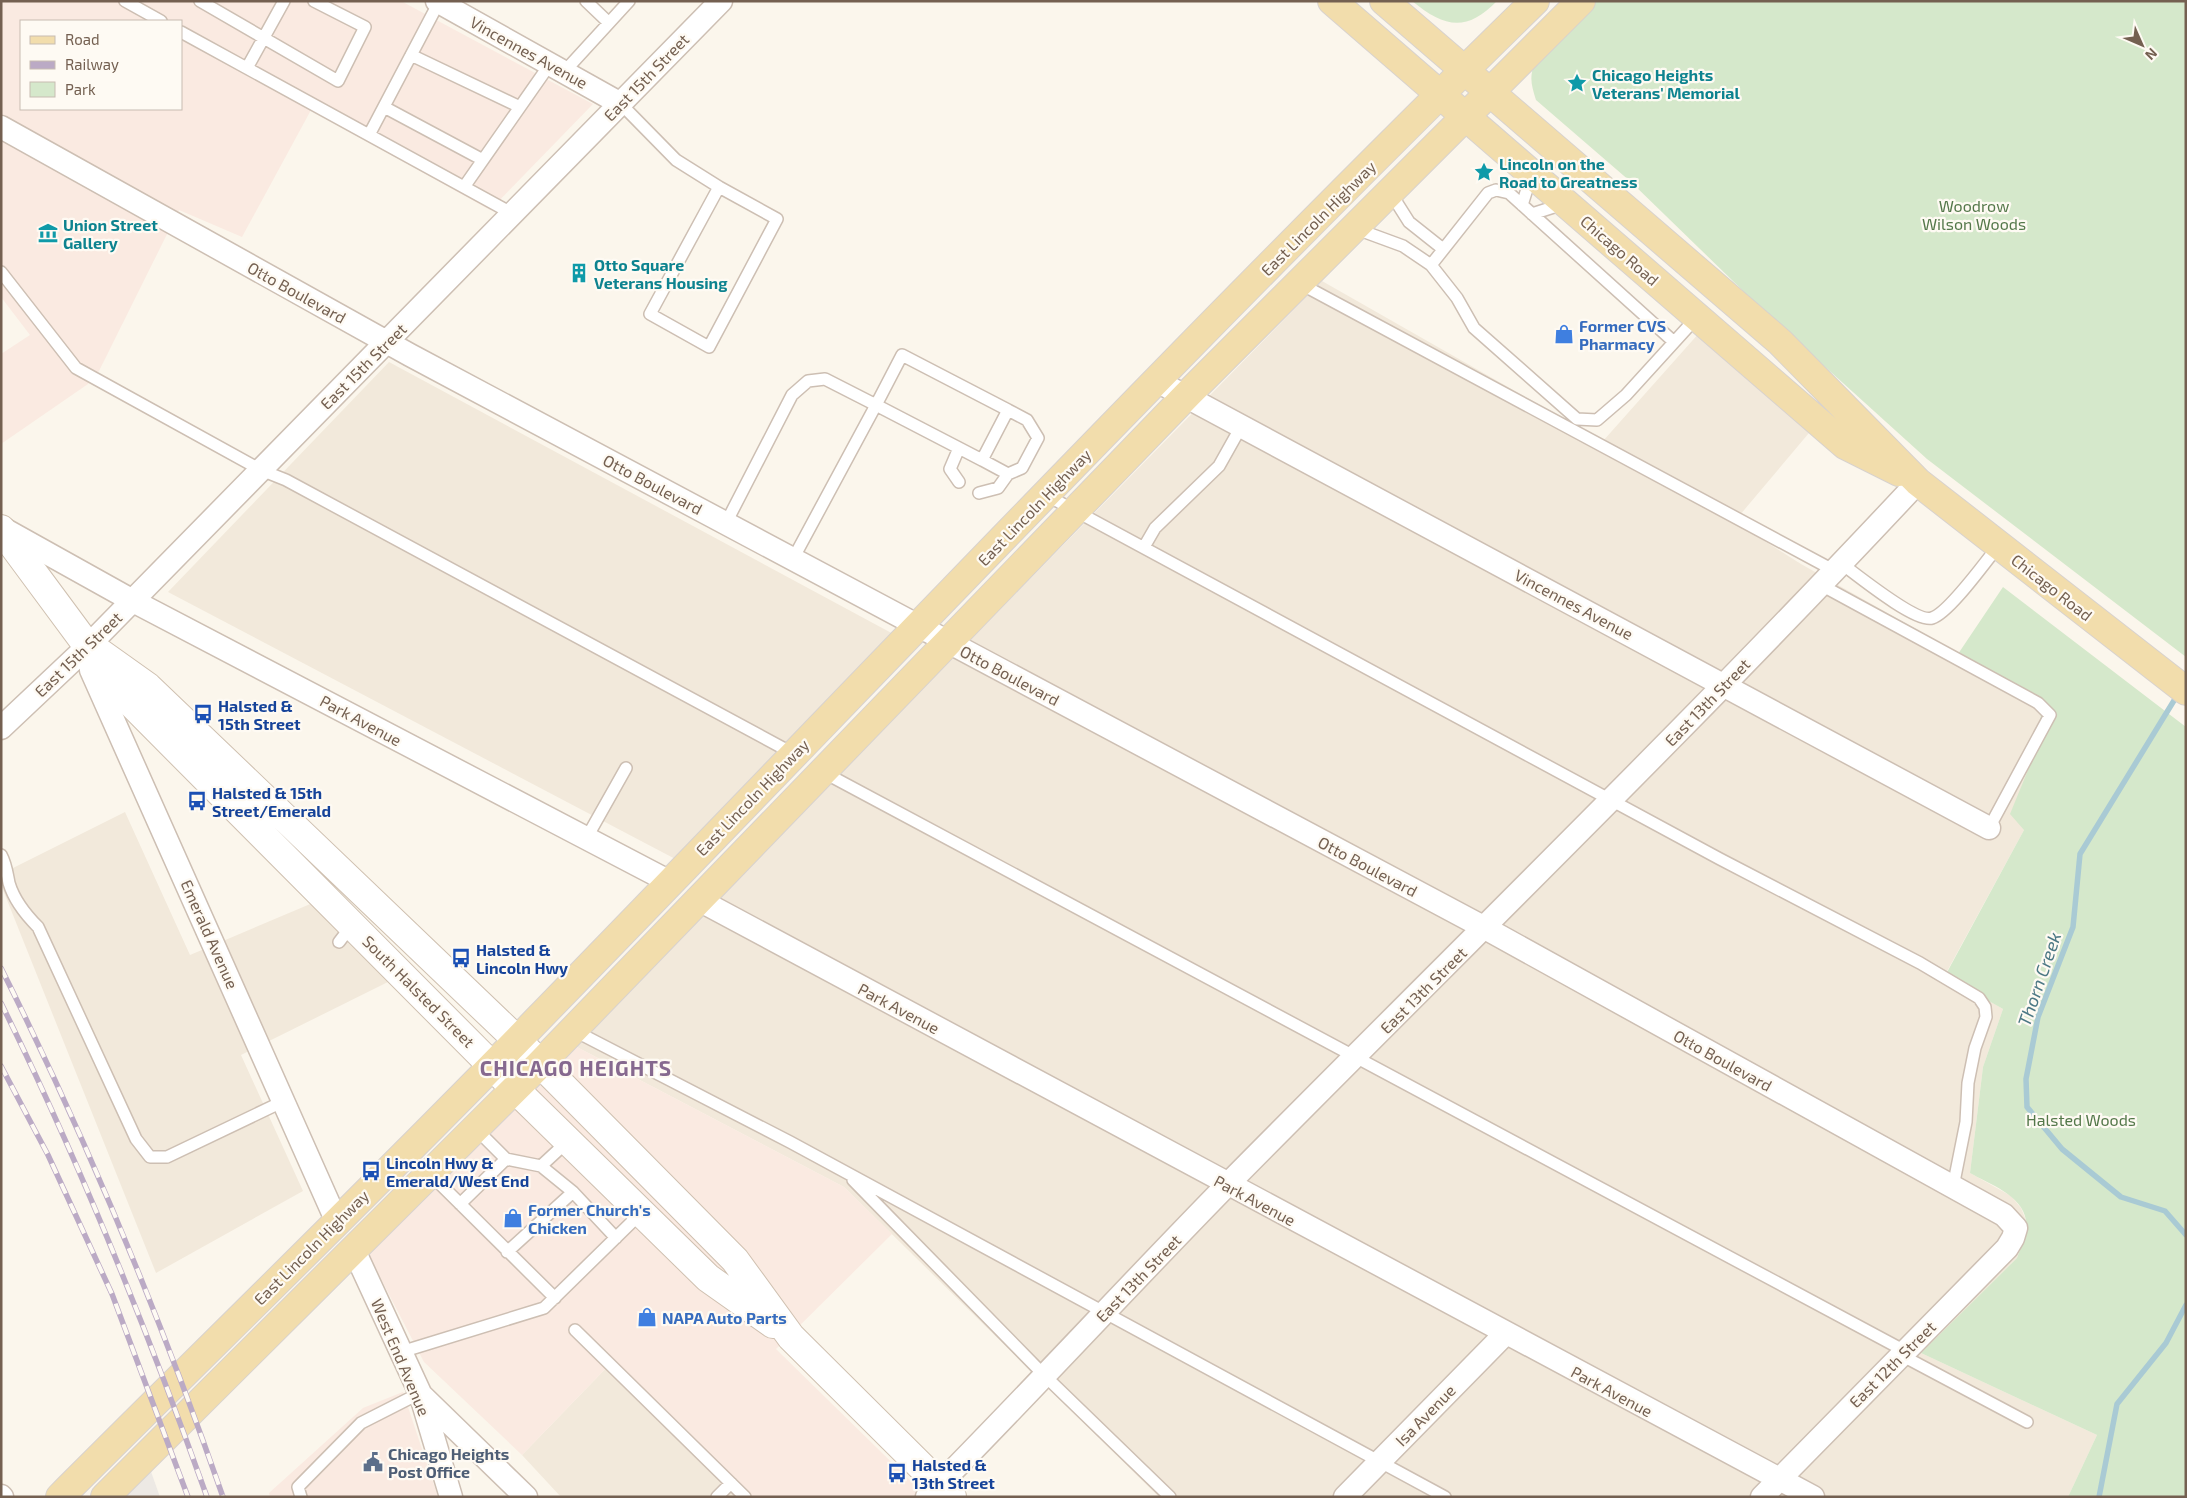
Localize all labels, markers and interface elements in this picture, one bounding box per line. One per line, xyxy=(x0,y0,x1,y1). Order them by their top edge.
street label: Vincennes Avenue xyxy=(467,12,591,92)
legend xyxy=(20,20,182,110)
north arrow xyxy=(2117,20,2167,70)
street label: East 15th Street xyxy=(600,29,692,125)
text: Road xyxy=(65,30,100,48)
text: N xyxy=(2142,45,2161,64)
text: Railway xyxy=(65,55,119,73)
place label: Chicago Heights Veterans' Memorial xyxy=(1592,65,1740,102)
place icon: Chicago Heights Veterans' Memorial xyxy=(1566,72,1588,94)
text: Park xyxy=(65,80,96,98)
place label: Lincoln on the Road to Greatness xyxy=(1499,154,1637,191)
street label: East Lincoln Highway xyxy=(1257,156,1380,279)
place icon: Lincoln on the Road to Greatness xyxy=(1473,161,1495,183)
park label: Woodrow Wilson Woods xyxy=(1922,196,2026,233)
street label: Chicago Road xyxy=(1577,211,1663,289)
place label: Union Street Gallery xyxy=(63,215,158,253)
museum icon: Union Street Gallery xyxy=(37,222,59,244)
place label: Otto Square Veterans Housing xyxy=(594,255,728,292)
street label: Otto Boulevard xyxy=(244,257,350,327)
building icon: Otto Square Veterans Housing xyxy=(568,262,590,284)
place label: Former CVS Pharmacy xyxy=(1579,316,1666,354)
street label: East 15th Street xyxy=(316,319,410,413)
shop icon: Former CVS Pharmacy xyxy=(1553,323,1575,345)
street label: East Lincoln Highway xyxy=(973,444,1095,569)
street label: Otto Boulevard xyxy=(600,450,706,518)
street label: Chicago Road xyxy=(2008,550,2096,624)
street label: Vincennes Avenue xyxy=(1512,565,1636,643)
street label: East 15th Street xyxy=(30,608,126,700)
street label: Otto Boulevard xyxy=(957,641,1063,709)
street label: East 13th Street xyxy=(1660,654,1754,750)
street label: Park Avenue xyxy=(317,691,405,749)
place label: Halsted & 15th Street xyxy=(218,696,301,733)
bus stop icon: Halsted & 15th Street xyxy=(192,703,214,725)
street label: East Lincoln Highway xyxy=(691,734,813,859)
place label: Halsted & 15th Street/Emerald xyxy=(212,783,331,820)
bus stop icon: Halsted & 15th Street/Emerald xyxy=(186,790,208,812)
street label: Otto Boulevard xyxy=(1315,832,1421,900)
street label: Emerald Avenue xyxy=(177,876,243,992)
water label: Thorn Creek xyxy=(2013,929,2065,1029)
street label: South Halsted Street xyxy=(359,931,479,1051)
place label: Halsted & Lincoln Hwy xyxy=(476,940,568,978)
street label: East 13th Street xyxy=(1376,943,1470,1037)
bus stop icon: Halsted & Lincoln Hwy xyxy=(450,947,472,969)
street label: Park Avenue xyxy=(855,979,943,1037)
street label: Otto Boulevard xyxy=(1670,1025,1776,1095)
district label: CHICAGO HEIGHTS xyxy=(480,1055,672,1080)
park label: Halsted Woods xyxy=(2026,1110,2136,1129)
place label: Lincoln Hwy & Emerald/West End xyxy=(386,1153,529,1190)
bus stop icon: Lincoln Hwy & Emerald/West End xyxy=(360,1160,382,1182)
street label: Park Avenue xyxy=(1211,1171,1299,1229)
street label: East Lincoln Highway xyxy=(250,1185,373,1308)
place label: Former Church's Chicken xyxy=(528,1200,651,1237)
shop icon: Former Church's Chicken xyxy=(502,1207,524,1229)
street label: East 13th Street xyxy=(1091,1230,1185,1326)
street label: West End Avenue xyxy=(368,1296,434,1418)
shop icon: NAPA Auto Parts xyxy=(636,1306,658,1328)
place label: NAPA Auto Parts xyxy=(662,1308,787,1327)
street label: East 12th Street xyxy=(1845,1317,1939,1411)
street label: Park Avenue xyxy=(1568,1362,1656,1420)
street label: Isa Avenue xyxy=(1391,1380,1459,1450)
place label: Chicago Heights Post Office xyxy=(388,1444,509,1481)
public building icon: Chicago Heights Post Office xyxy=(362,1451,384,1473)
place label: Halsted & 13th Street xyxy=(912,1455,995,1492)
bus stop icon: Halsted & 13th Street xyxy=(886,1462,908,1484)

